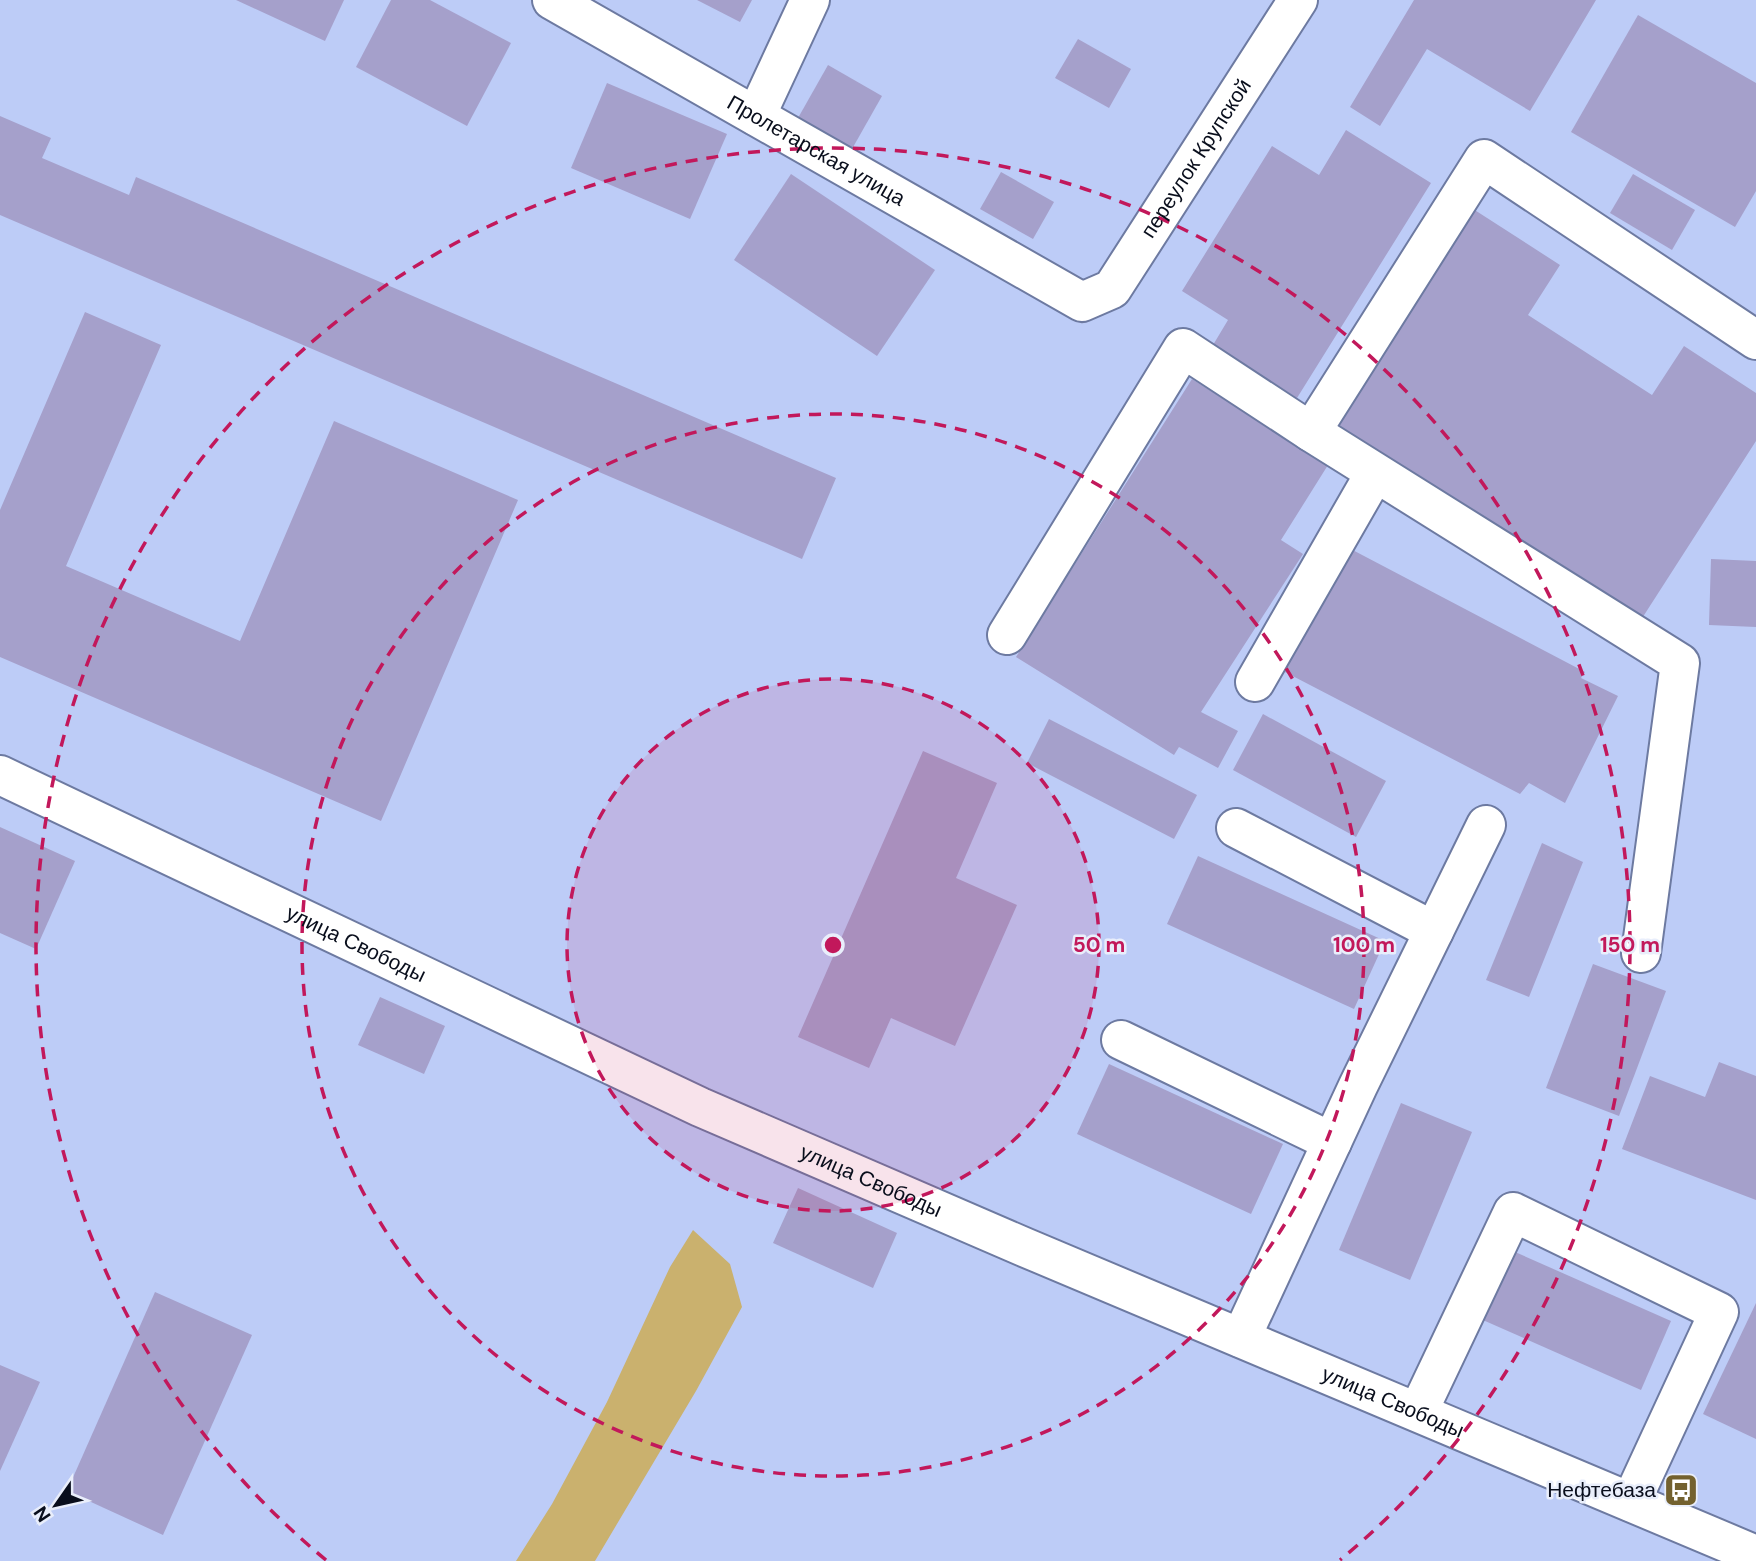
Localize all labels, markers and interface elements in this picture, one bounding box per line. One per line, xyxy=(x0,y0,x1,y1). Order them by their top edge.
street label: переулок Крупской xyxy=(1134,73,1258,243)
street label: Пролетарская улица xyxy=(722,89,910,212)
street label: улица Свободы xyxy=(281,899,431,989)
text: 50 m xyxy=(1073,931,1125,959)
text: 100 m xyxy=(1333,931,1395,959)
text: 150 m xyxy=(1600,931,1660,959)
centre of rings xyxy=(821,933,845,957)
street label: улица Свободы xyxy=(796,1138,946,1224)
street label: улица Свободы xyxy=(1318,1360,1468,1445)
north arrow xyxy=(21,1470,91,1540)
bus stop icon: Нефтебаза xyxy=(1662,1471,1700,1509)
place label: Нефтебаза xyxy=(1547,1476,1656,1504)
text: N xyxy=(28,1501,57,1527)

